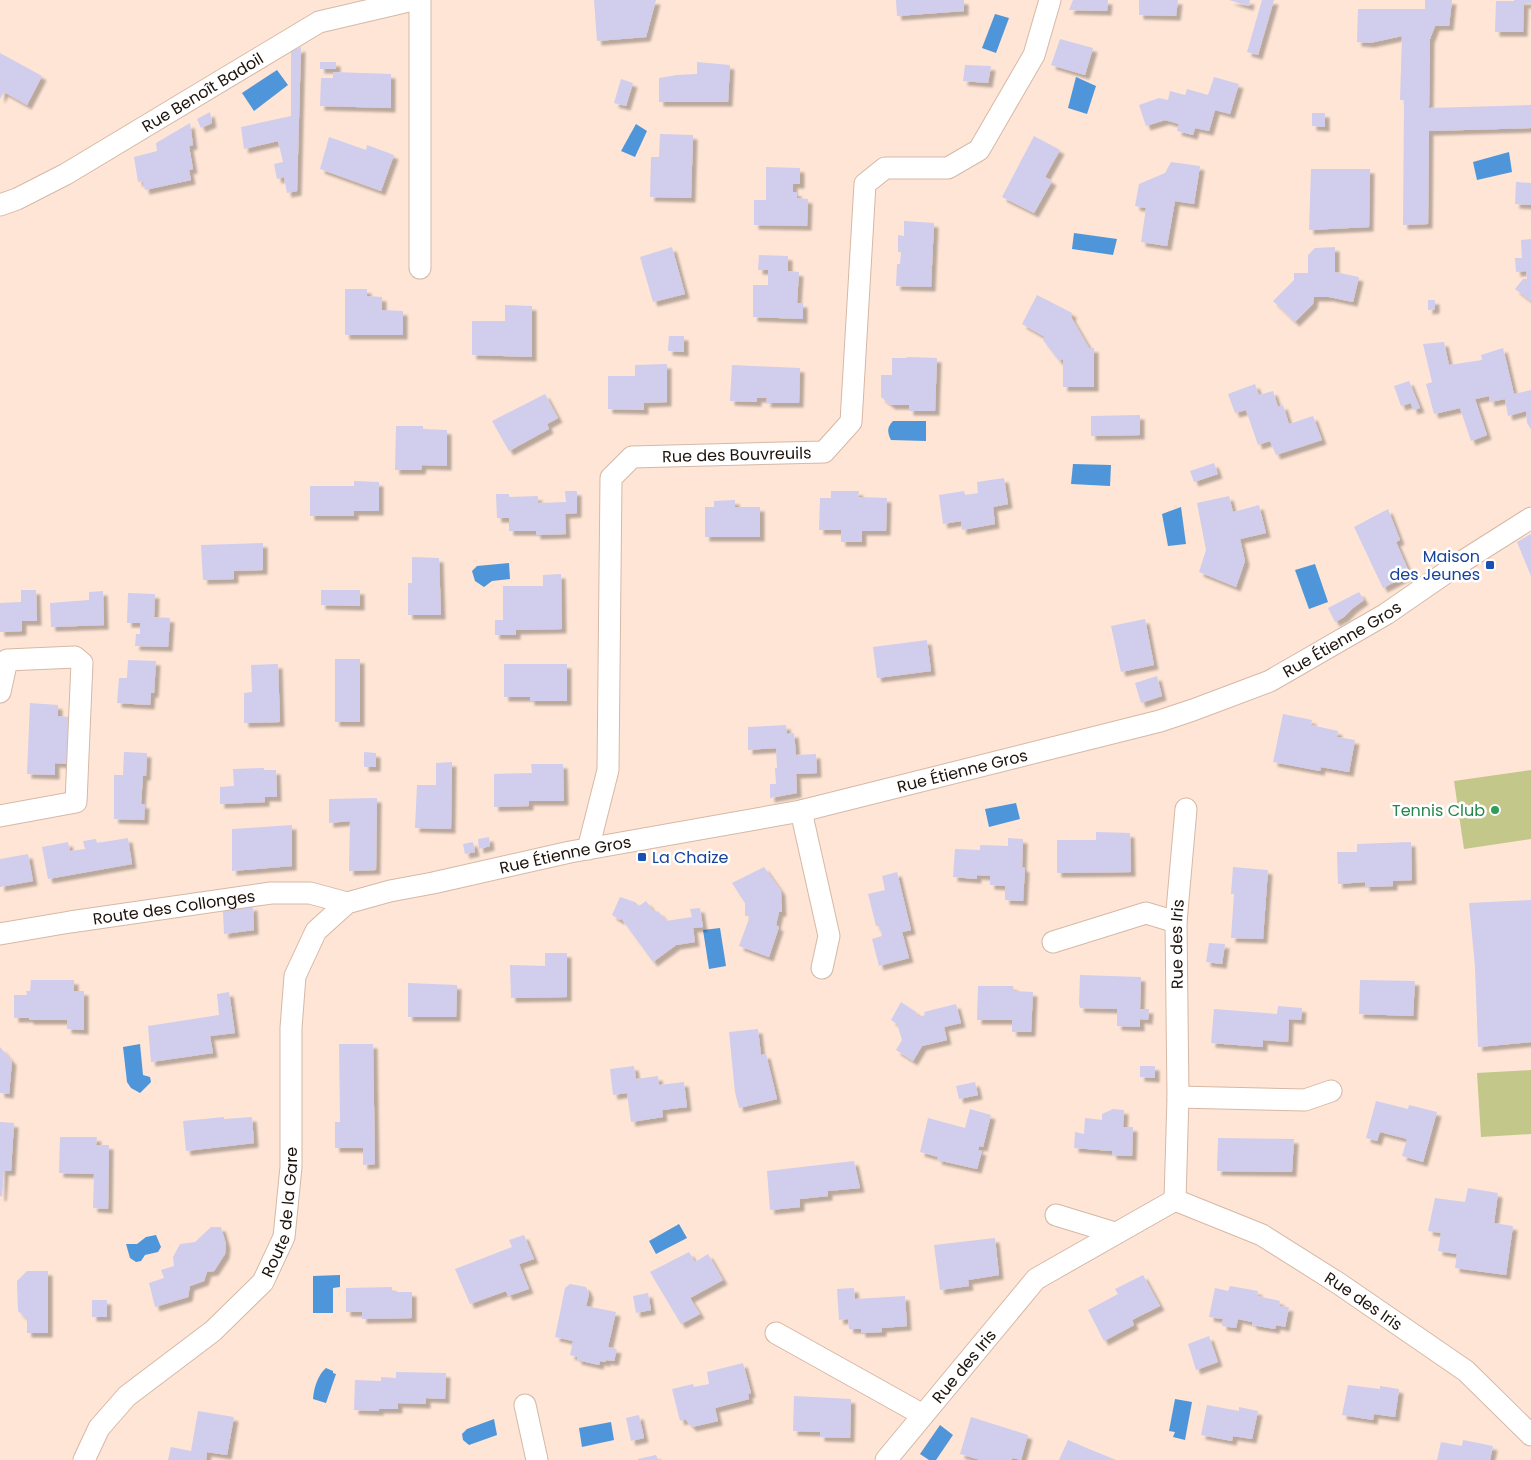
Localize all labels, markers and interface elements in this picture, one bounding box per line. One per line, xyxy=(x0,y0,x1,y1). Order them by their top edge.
street label: Rue Benoît Badoil xyxy=(137,47,268,138)
street label: Rue des Bouvreuils xyxy=(662,441,812,468)
place label: Maison des Jeunes xyxy=(1389,545,1480,586)
marker: Maison des Jeunes xyxy=(1484,559,1496,571)
street label: Rue Étienne Gros xyxy=(1279,596,1406,683)
street label: Rue Étienne Gros xyxy=(895,744,1030,798)
place label: Tennis Club xyxy=(1392,799,1485,822)
marker: Tennis Club xyxy=(1489,804,1501,816)
street label: Rue Étienne Gros xyxy=(497,830,633,880)
place label: La Chaize xyxy=(652,846,729,869)
marker: La Chaize xyxy=(636,851,648,863)
street label: Route des Collonges xyxy=(91,884,257,931)
street label: Rue des Iris xyxy=(1165,898,1190,989)
street label: Route de la Gare xyxy=(256,1147,303,1281)
street label: Rue des Iris xyxy=(1320,1266,1407,1336)
street label: Rue des Iris xyxy=(927,1324,1002,1408)

